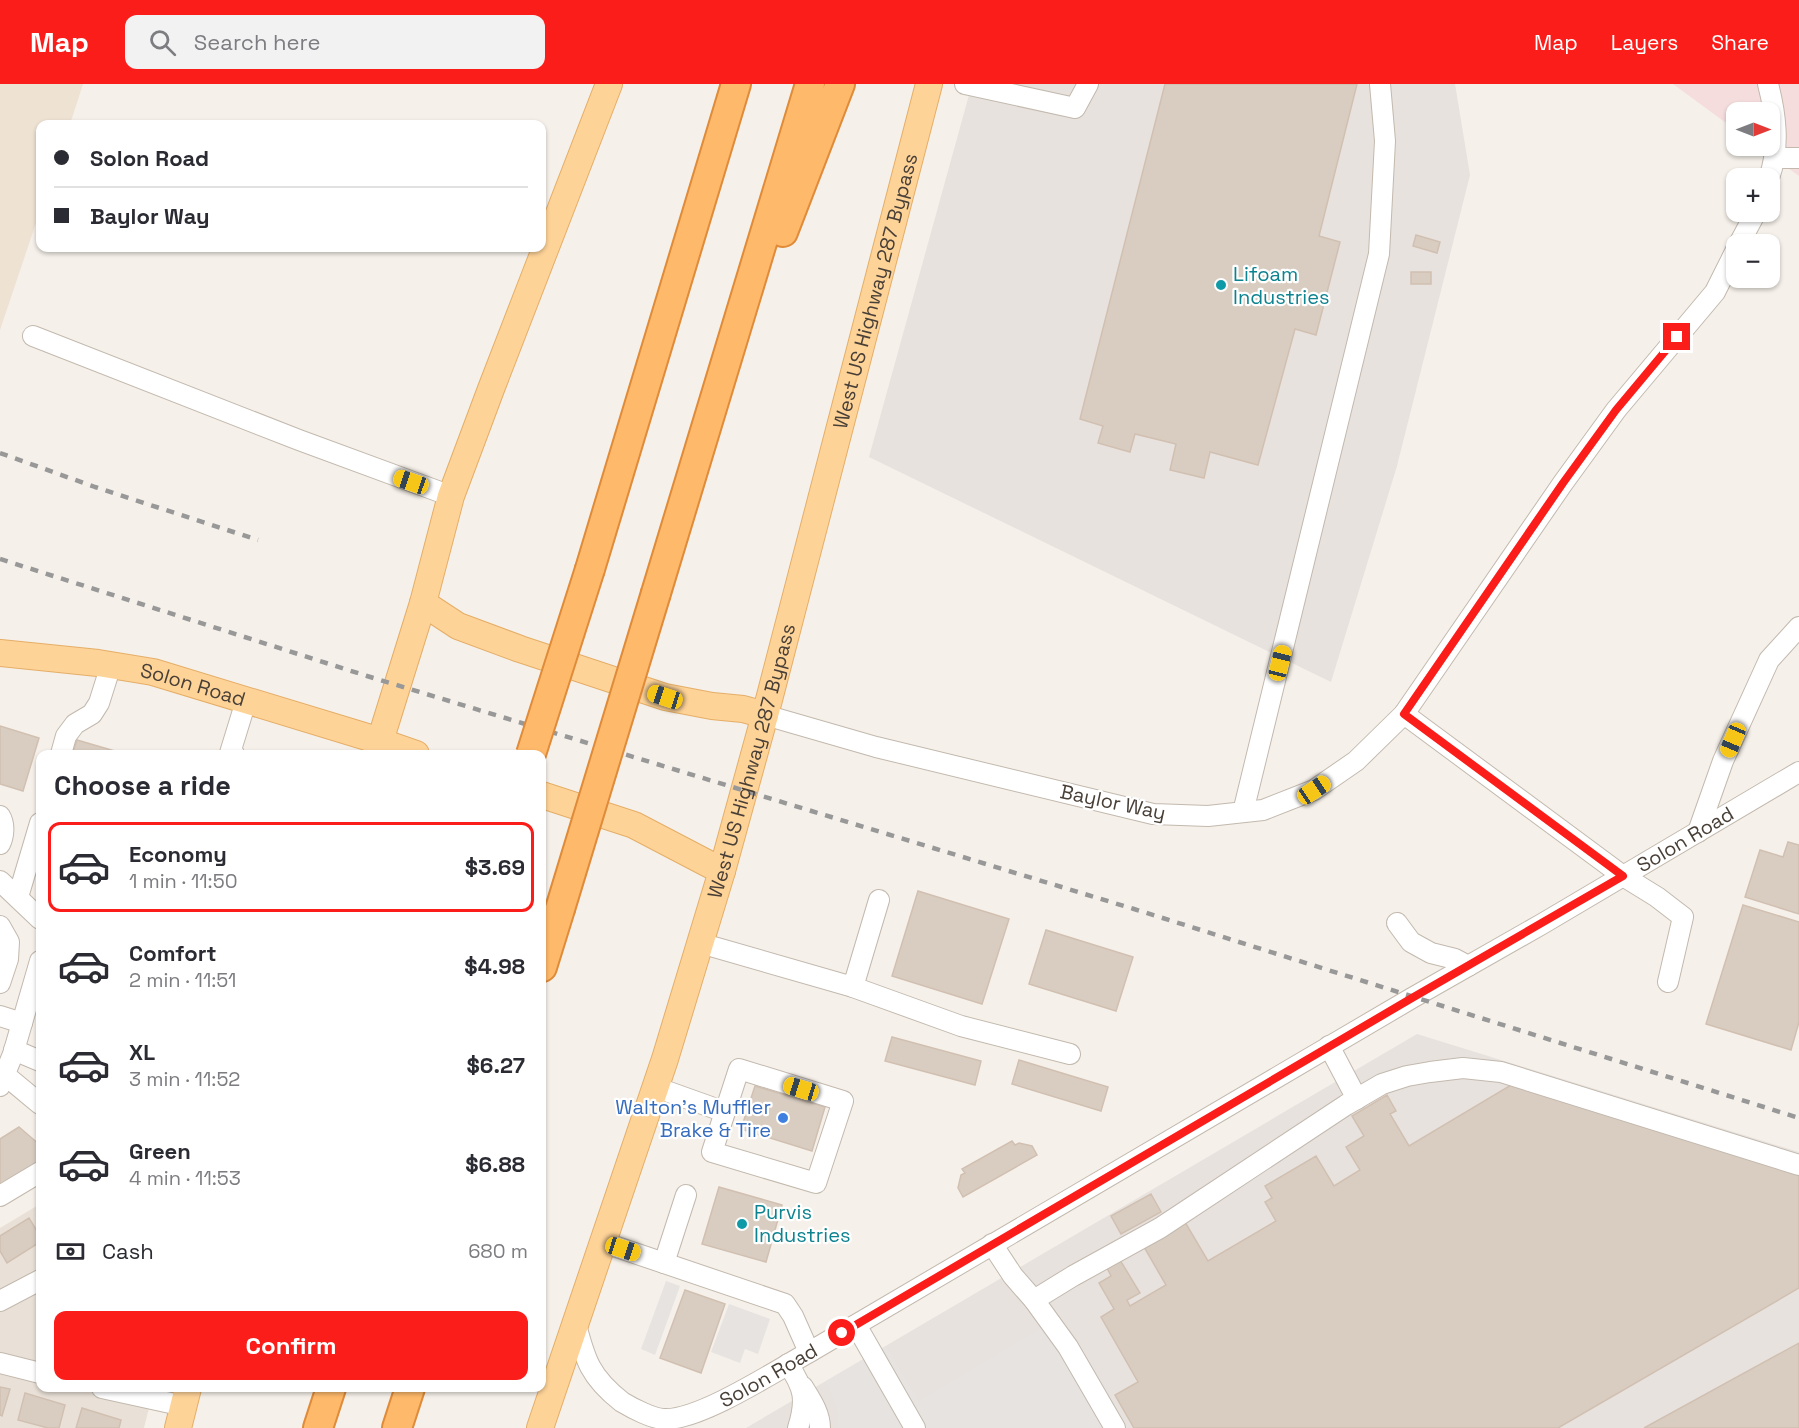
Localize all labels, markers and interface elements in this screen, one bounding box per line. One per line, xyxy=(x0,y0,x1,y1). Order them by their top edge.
search box xyxy=(125,15,545,69)
text: Map xyxy=(30,24,89,60)
icon: search xyxy=(146,26,179,59)
text: Search here xyxy=(194,28,321,56)
text: Map xyxy=(1534,29,1578,56)
text: Layers xyxy=(1611,29,1678,56)
text: Share xyxy=(1711,29,1769,56)
north arrow xyxy=(1726,102,1780,156)
map controls xyxy=(1726,102,1780,288)
text: Solon Road xyxy=(90,144,209,172)
street label: West US Highway 287 Bypass xyxy=(827,150,923,431)
button: + xyxy=(1726,168,1780,222)
text: Baylor Way xyxy=(90,202,210,230)
button: − xyxy=(1726,234,1780,288)
place label: Lifoam Industries xyxy=(1233,261,1330,310)
marker: Lifoam Industries xyxy=(1214,278,1228,292)
route end xyxy=(1663,323,1690,350)
car xyxy=(391,468,431,496)
street label: West US Highway 287 Bypass xyxy=(701,621,801,901)
car xyxy=(1267,643,1293,683)
street label: Solon Road xyxy=(139,657,249,712)
car xyxy=(645,683,685,711)
car xyxy=(1718,720,1748,760)
text: Choose a ride xyxy=(54,768,231,803)
car xyxy=(1294,772,1334,808)
street label: Baylor Way xyxy=(1058,778,1168,826)
street label: Solon Road xyxy=(1632,801,1738,878)
icon: car xyxy=(57,840,111,894)
text: Economy xyxy=(129,840,227,868)
text: $3.69 xyxy=(465,853,525,881)
text: 1 min · 11:50 xyxy=(129,868,237,894)
icon: car xyxy=(57,939,111,993)
text: Comfort xyxy=(129,939,217,967)
text: $4.98 xyxy=(464,952,525,980)
text: 2 min · 11:51 xyxy=(129,967,236,993)
icon: car xyxy=(57,1038,111,1092)
text: XL xyxy=(129,1038,155,1066)
text: $6.27 xyxy=(467,1051,525,1079)
text: 3 min · 11:52 xyxy=(129,1066,240,1092)
car xyxy=(781,1075,821,1103)
place label: Walton's Muffler Brake & Tire xyxy=(615,1094,771,1143)
marker: Walton's Muffler Brake & Tire xyxy=(776,1111,790,1125)
icon: car xyxy=(57,1137,111,1191)
text: Green xyxy=(129,1137,191,1165)
text: $6.88 xyxy=(465,1150,525,1178)
text: 4 min · 11:53 xyxy=(129,1165,241,1191)
place label: Purvis Industries xyxy=(754,1199,851,1248)
marker: Purvis Industries xyxy=(735,1217,749,1231)
icon: cash xyxy=(54,1235,87,1268)
car xyxy=(603,1235,643,1263)
text: Cash xyxy=(102,1237,154,1265)
text: 680 m xyxy=(468,1238,528,1264)
button: Confirm xyxy=(54,1311,528,1380)
route start xyxy=(828,1319,855,1346)
street label: Solon Road xyxy=(715,1337,822,1413)

